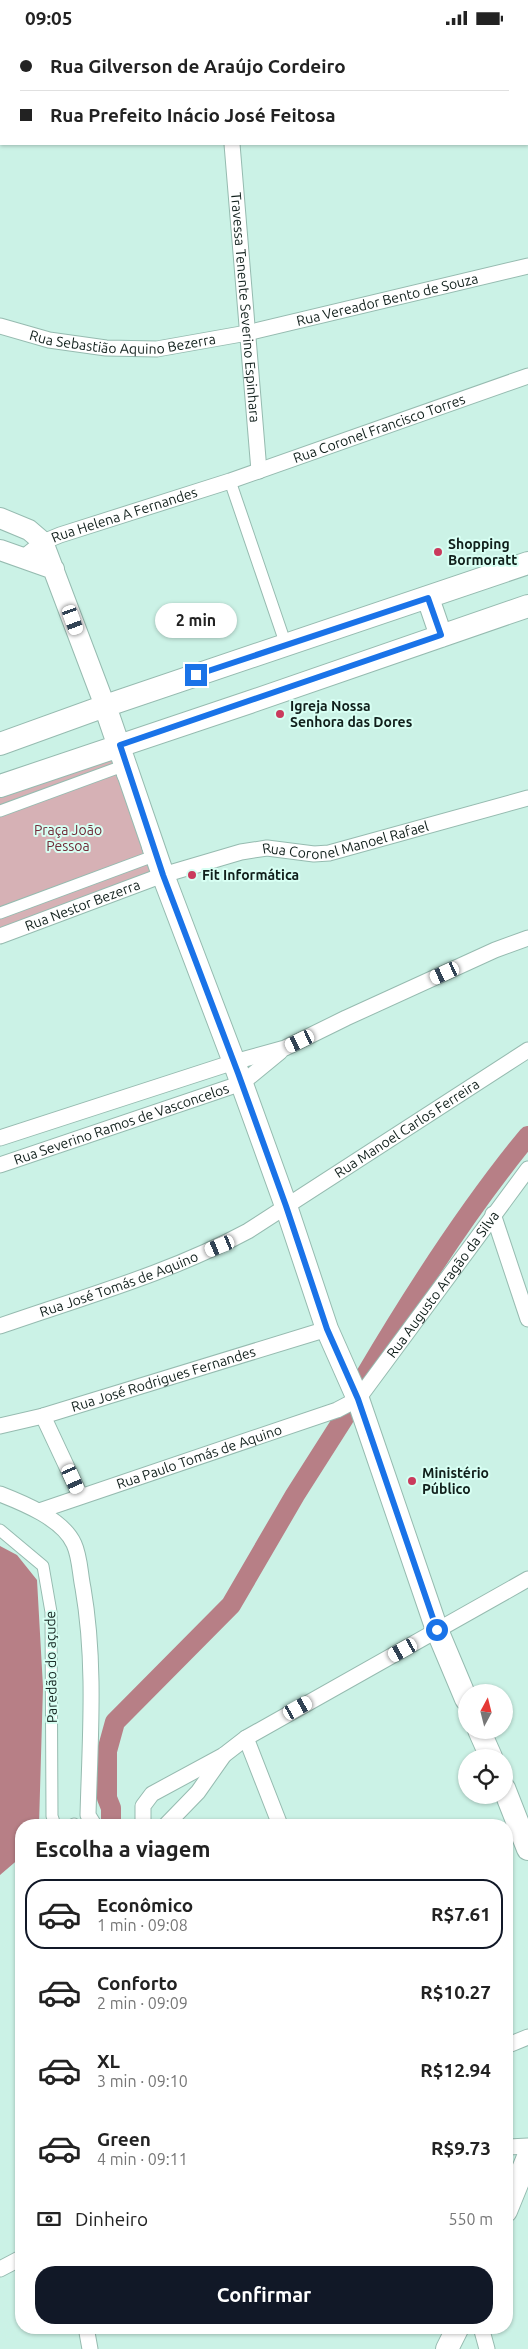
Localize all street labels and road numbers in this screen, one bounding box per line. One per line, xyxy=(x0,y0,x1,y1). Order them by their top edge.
street label: Travessa Tenente Severino Espinhara xyxy=(228,192,263,423)
street label: Rua Vereador Bento de Souza xyxy=(295,270,480,329)
street label: Rua Sebastião Aquino Bezerra xyxy=(28,327,217,357)
street label: Rua Coronel Francisco Torres xyxy=(291,391,467,466)
street label: Rua Helena A Fernandes xyxy=(49,484,199,546)
street label: Rua Coronel Manoel Rafael xyxy=(261,818,431,862)
street label: Rua Nestor Bezerra xyxy=(23,876,142,934)
street label: Rua Manoel Carlos Ferreira xyxy=(332,1076,482,1181)
street label: Rua Severino Ramos de Vasconcelos xyxy=(11,1080,231,1168)
street label: Rua Augusto Aragão da Silva xyxy=(383,1208,502,1361)
street label: Rua José Tomás de Aquino xyxy=(38,1248,201,1320)
street label: Rua José Rodrigues Fernandes xyxy=(69,1343,257,1415)
street label: Rua Paulo Tomás de Aquino xyxy=(114,1421,284,1492)
street label: Paredão do açude xyxy=(42,1611,60,1723)

